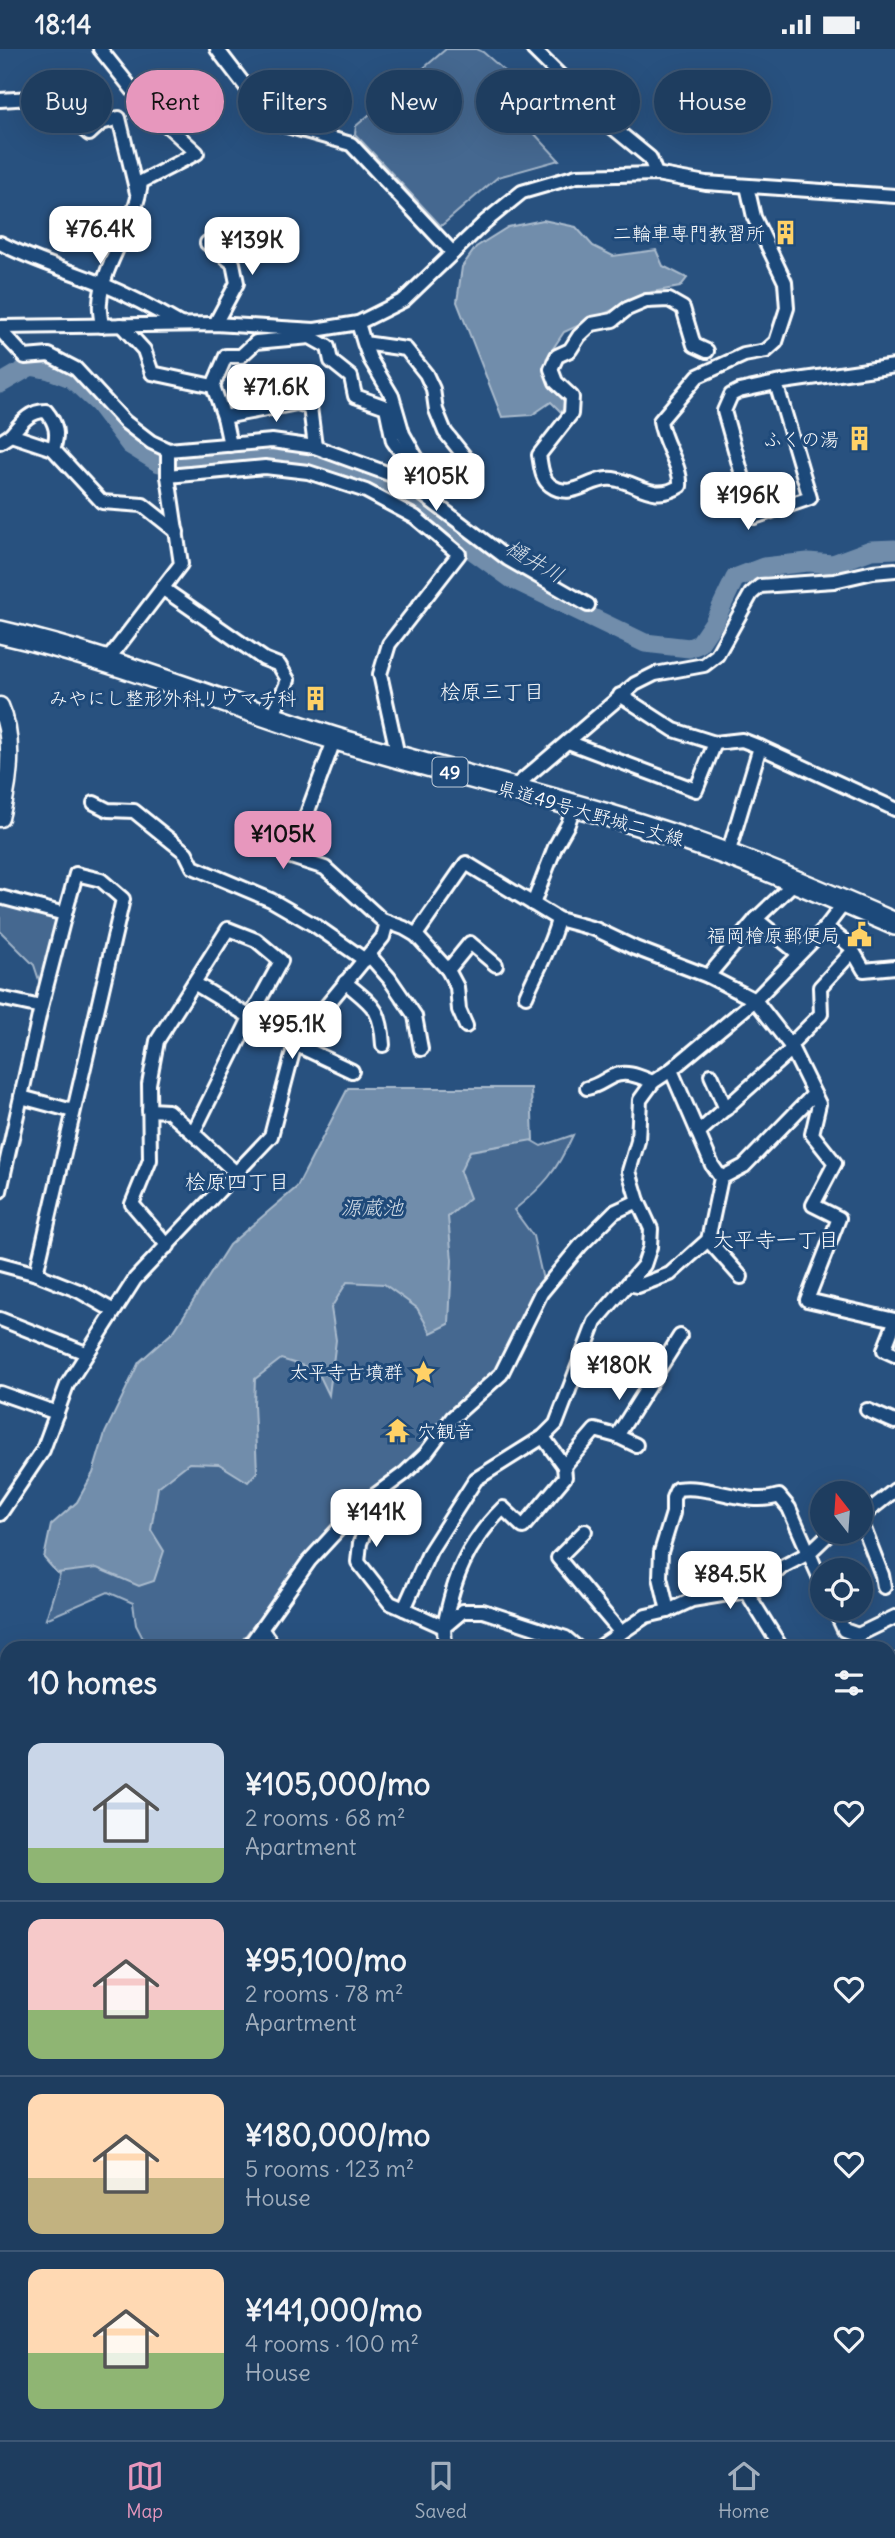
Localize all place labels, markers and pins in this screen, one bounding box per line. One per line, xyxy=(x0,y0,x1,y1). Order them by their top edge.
pin: ¥76.4K xyxy=(43,207,157,266)
pin: ¥139K xyxy=(203,217,301,277)
building icon: 二輪車専門教習所 xyxy=(771,219,799,247)
place label: 二輪車専門教習所 xyxy=(613,221,765,245)
pin: ¥71.6K xyxy=(219,365,333,424)
building icon: ふくの湯 xyxy=(845,425,873,453)
place label: ふくの湯 xyxy=(763,427,839,451)
pin: ¥105K xyxy=(387,454,485,513)
pin: ¥196K xyxy=(699,473,797,532)
building icon: みやにし整形外科リウマチ科 xyxy=(302,684,330,712)
place label: みやにし整形外科リウマチ科 xyxy=(49,686,296,710)
pin: ¥105K xyxy=(234,811,332,871)
public building icon: 福岡檜原郵便局 xyxy=(846,921,874,949)
place label: 福岡檜原郵便局 xyxy=(707,923,840,947)
pin: ¥95.1K xyxy=(235,1002,349,1061)
pin: ¥180K xyxy=(570,1343,668,1402)
place icon: 太平寺古墳群 xyxy=(409,1358,437,1386)
place label: 太平寺古墳群 xyxy=(289,1360,403,1384)
temple icon: 穴観音 xyxy=(383,1417,411,1445)
place label: 穴観音 xyxy=(417,1419,474,1443)
pin: ¥141K xyxy=(327,1489,425,1549)
pin: ¥84.5K xyxy=(673,1551,787,1611)

